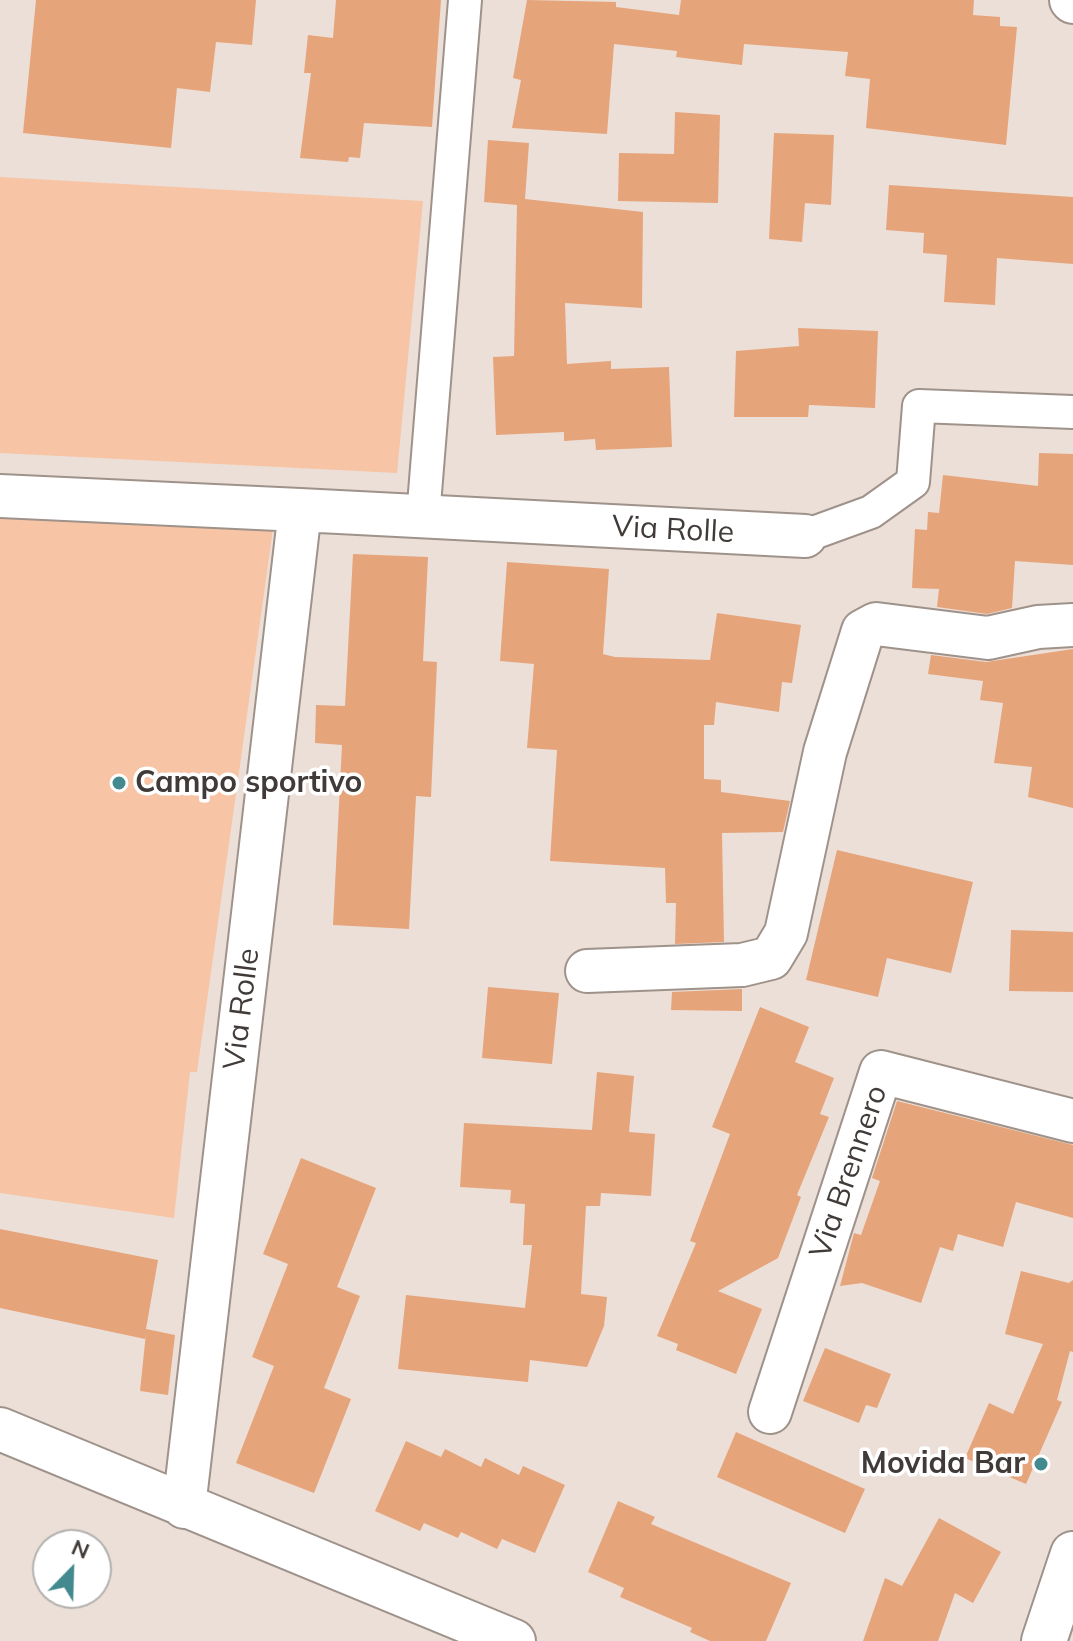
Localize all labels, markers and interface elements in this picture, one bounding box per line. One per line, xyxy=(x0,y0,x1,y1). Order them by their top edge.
street label: Via Rolle xyxy=(611,509,735,551)
place label: Campo sportivo xyxy=(135,765,362,801)
marker: Campo sportivo xyxy=(110,774,128,792)
street label: Via Rolle xyxy=(217,946,267,1072)
street label: Via Brennero xyxy=(803,1081,895,1263)
place label: Movida Bar xyxy=(861,1446,1025,1482)
marker: Movida Bar xyxy=(1032,1455,1050,1473)
north arrow xyxy=(32,1529,112,1609)
text: N xyxy=(67,1533,94,1565)

